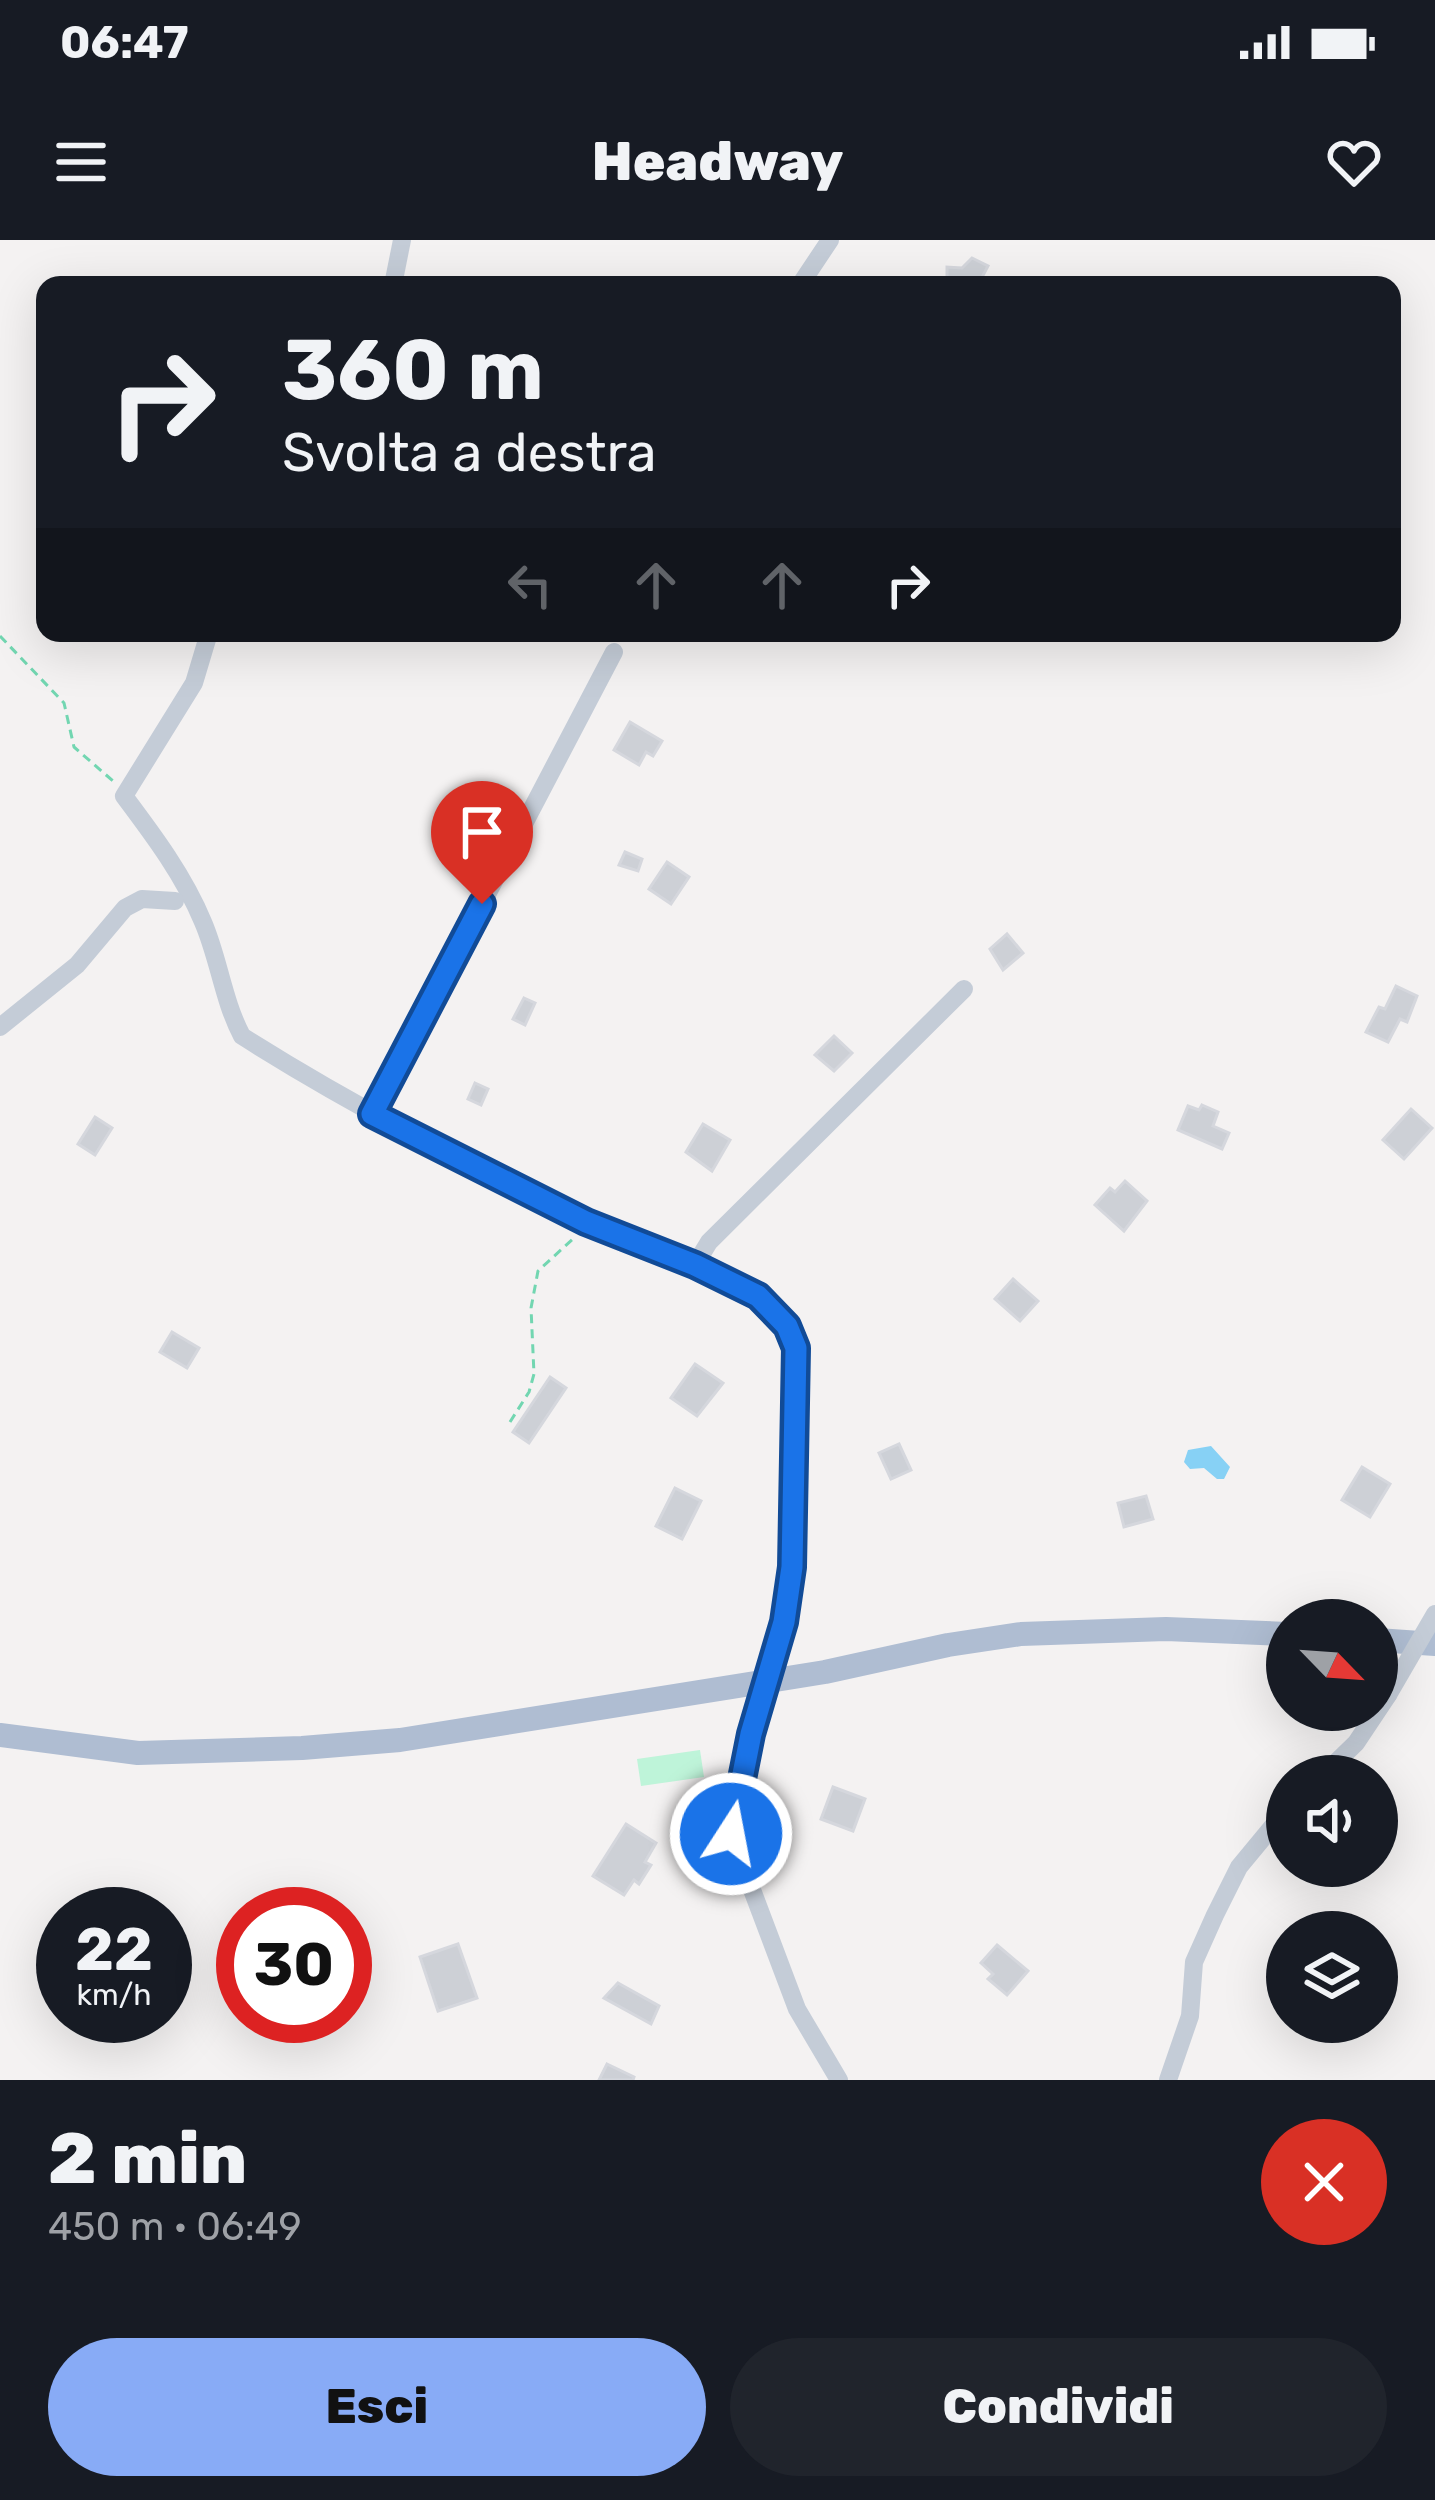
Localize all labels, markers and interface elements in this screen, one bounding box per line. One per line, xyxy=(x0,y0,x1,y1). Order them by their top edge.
text: 06:47 xyxy=(60,16,188,69)
icon: menu xyxy=(48,129,114,195)
icon: heart xyxy=(1321,129,1387,195)
text: Headway xyxy=(592,130,843,194)
text: 360 m xyxy=(282,320,544,420)
icon: right xyxy=(84,324,240,480)
text: Svolta a destra xyxy=(282,421,656,485)
icon: left xyxy=(497,552,563,618)
icon: ahead xyxy=(623,552,689,618)
icon: ahead xyxy=(749,552,815,618)
icon: right xyxy=(875,552,941,618)
pin xyxy=(431,781,533,904)
icon: arrive xyxy=(449,799,515,865)
north arrow xyxy=(1266,1599,1398,1731)
map controls xyxy=(1266,1599,1398,2043)
button: sound xyxy=(1266,1755,1398,1887)
position arrow xyxy=(668,1771,794,1897)
speed limit sign: 30 xyxy=(216,1887,372,2043)
button: layers xyxy=(1266,1911,1398,2043)
text: 22 xyxy=(75,1914,153,1985)
text: km/h xyxy=(77,1977,151,2013)
text: 2 min xyxy=(48,2116,247,2201)
button: close xyxy=(1261,2119,1387,2245)
text: 450 m · 06:49 xyxy=(48,2204,302,2250)
button: Esci xyxy=(48,2338,706,2476)
button: Condividi xyxy=(730,2338,1387,2476)

